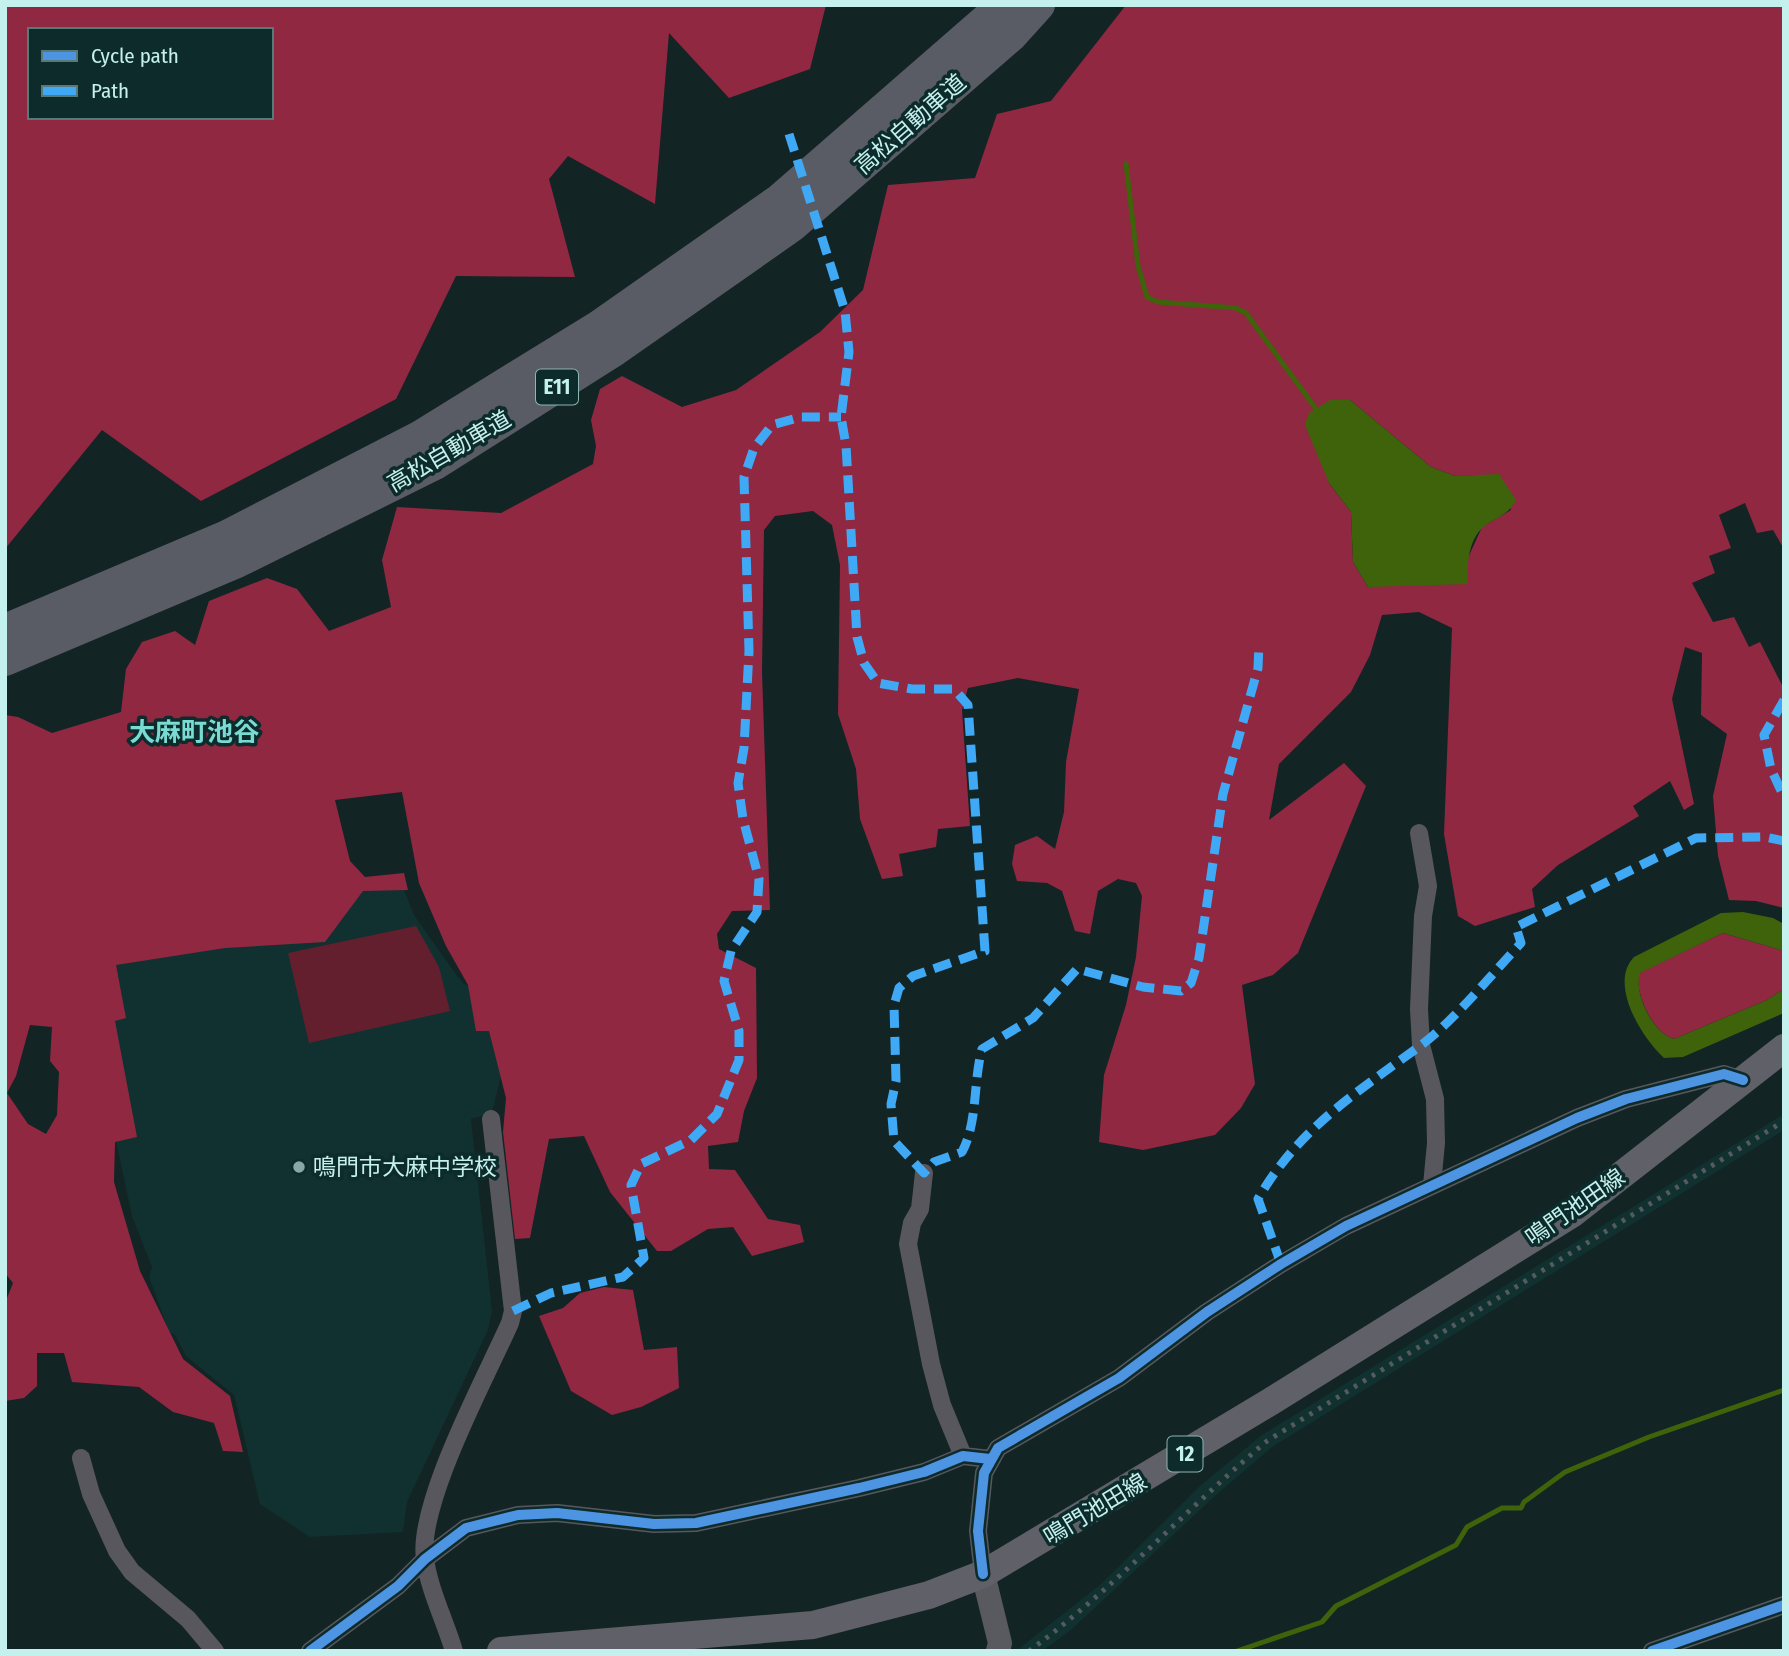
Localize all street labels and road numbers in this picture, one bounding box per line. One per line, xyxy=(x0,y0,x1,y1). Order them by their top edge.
street label: 高松自動車道 xyxy=(849,68,971,180)
road number: E11 xyxy=(536,370,578,404)
street label: 高松自動車道 xyxy=(382,404,516,498)
street label: 鳴門池田線 xyxy=(1520,1163,1630,1251)
road number: 12 xyxy=(1168,1436,1202,1472)
street label: 鳴門池田線 xyxy=(1039,1467,1151,1551)

